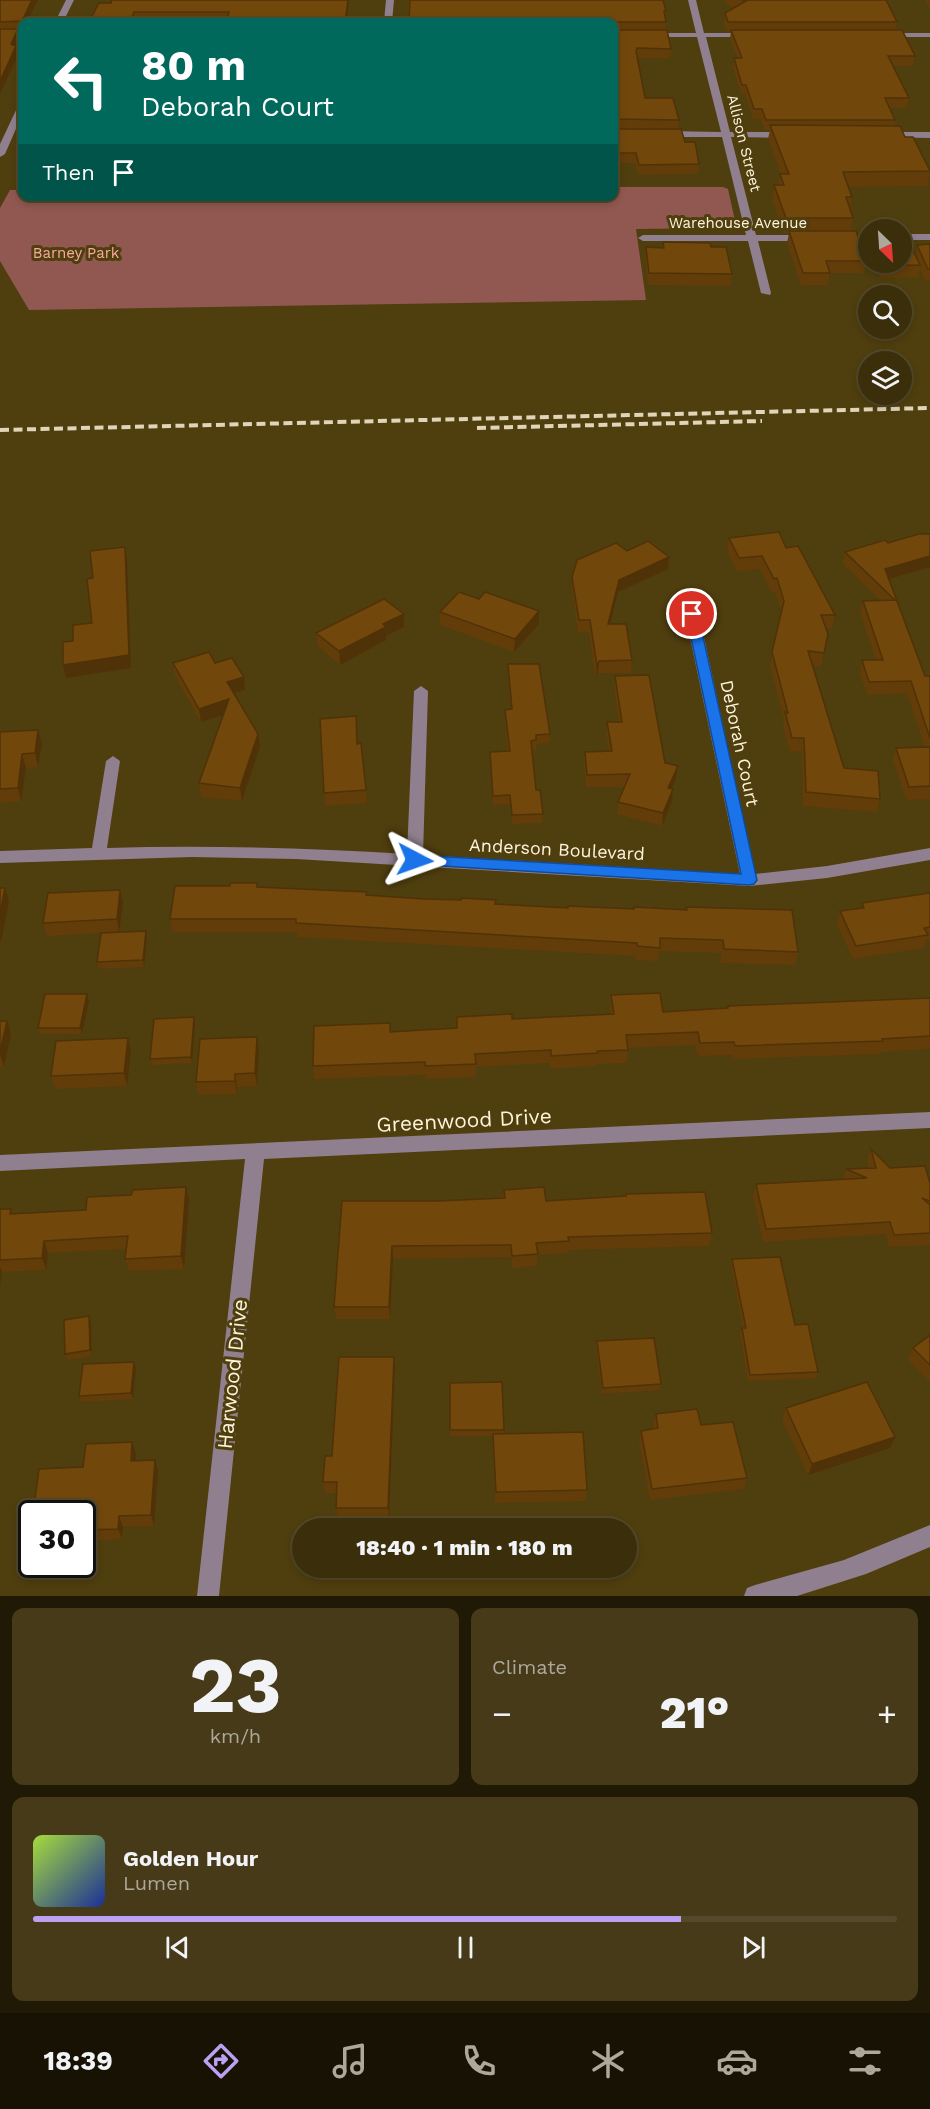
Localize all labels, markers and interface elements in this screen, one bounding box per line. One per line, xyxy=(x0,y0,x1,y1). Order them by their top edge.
text: 80 m xyxy=(141,41,246,90)
icon: left xyxy=(42,42,120,120)
text: Deborah Court xyxy=(141,91,334,123)
street label: Allison Street xyxy=(723,93,765,194)
icon: arrive xyxy=(107,156,140,189)
text: Then xyxy=(42,160,95,185)
street label: Warehouse Avenue xyxy=(669,214,807,232)
north arrow xyxy=(858,219,912,273)
map controls xyxy=(858,219,912,405)
park label: Barney Park xyxy=(33,244,120,262)
button: search xyxy=(858,285,912,339)
button: layers xyxy=(858,351,912,405)
pin xyxy=(666,588,717,639)
icon: arrive xyxy=(675,597,708,630)
street label: Deborah Court xyxy=(716,678,764,809)
position arrow xyxy=(383,828,447,892)
street label: Anderson Boulevard xyxy=(468,834,646,864)
street label: Greenwood Drive xyxy=(376,1103,552,1137)
street label: Harwood Drive xyxy=(212,1298,252,1450)
speed limit sign: 30 xyxy=(18,1500,96,1578)
text: 18:40 · 1 min · 180 m xyxy=(356,1535,573,1560)
text: 23 xyxy=(189,1639,282,1731)
text: Climate xyxy=(492,1655,567,1679)
text: 21° xyxy=(660,1686,729,1739)
text: − xyxy=(492,1694,512,1733)
text: + xyxy=(877,1694,897,1733)
text: km/h xyxy=(210,1724,261,1748)
text: Golden Hour xyxy=(123,1846,258,1871)
text: Lumen xyxy=(123,1871,190,1895)
icon: previous xyxy=(161,1931,194,1964)
icon: pause xyxy=(449,1931,482,1964)
icon: next xyxy=(737,1931,770,1964)
icon: directions xyxy=(200,2040,242,2082)
icon: music xyxy=(329,2040,371,2082)
icon: phone xyxy=(458,2040,500,2082)
icon: climate xyxy=(587,2040,629,2082)
icon: car xyxy=(716,2040,758,2082)
icon: filters xyxy=(844,2040,886,2082)
text: 18:39 xyxy=(43,2045,113,2077)

